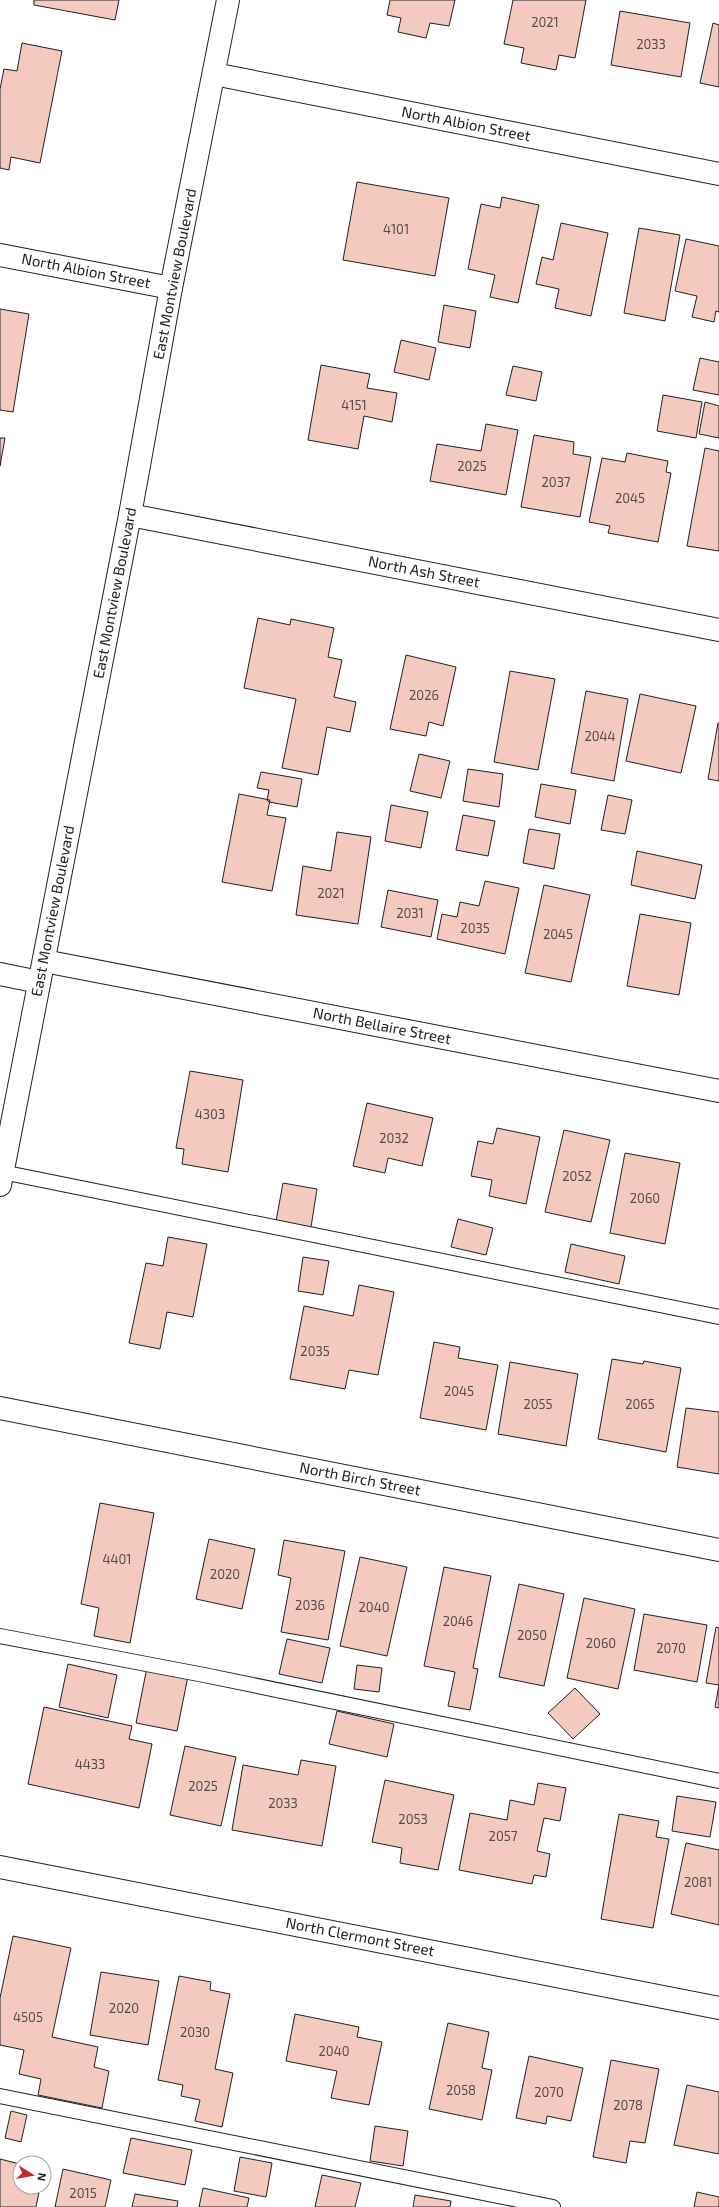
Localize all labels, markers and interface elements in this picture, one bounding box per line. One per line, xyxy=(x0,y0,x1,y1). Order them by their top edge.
house number: 2021 xyxy=(531,14,559,30)
house number: 2033 xyxy=(636,36,666,52)
street label: North Albion Street xyxy=(400,102,532,144)
street label: East Montview Boulevard xyxy=(149,187,199,361)
house number: 4101 xyxy=(383,221,409,237)
street label: North Albion Street xyxy=(20,249,152,291)
house number: 4151 xyxy=(341,397,367,413)
house number: 2025 xyxy=(457,458,487,474)
house number: 2037 xyxy=(541,474,571,490)
house number: 2045 xyxy=(615,490,645,506)
street label: East Montview Boulevard xyxy=(89,506,139,680)
street label: North Ash Street xyxy=(367,551,482,591)
house number: 2026 xyxy=(409,687,439,703)
house number: 2044 xyxy=(584,728,616,744)
street label: East Montview Boulevard xyxy=(27,824,77,998)
house number: 2021 xyxy=(317,885,345,901)
house number: 2031 xyxy=(396,905,424,921)
house number: 2035 xyxy=(460,920,490,936)
house number: 2045 xyxy=(543,926,573,942)
street label: North Bellaire Street xyxy=(312,1003,453,1047)
house number: 4303 xyxy=(195,1106,225,1122)
house number: 2032 xyxy=(379,1130,409,1146)
house number: 2052 xyxy=(562,1168,592,1184)
house number: 2060 xyxy=(630,1190,660,1206)
house number: 2035 xyxy=(300,1343,330,1359)
house number: 2045 xyxy=(444,1383,474,1399)
house number: 2055 xyxy=(523,1396,553,1412)
house number: 2065 xyxy=(625,1396,655,1412)
street label: North Birch Street xyxy=(298,1457,422,1499)
house number: 4401 xyxy=(102,1551,132,1567)
house number: 2020 xyxy=(210,1566,240,1582)
house number: 2036 xyxy=(295,1597,325,1613)
house number: 2040 xyxy=(359,1599,389,1615)
house number: 2046 xyxy=(443,1613,473,1629)
house number: 2050 xyxy=(517,1627,547,1643)
house number: 2060 xyxy=(586,1635,616,1651)
house number: 2070 xyxy=(656,1640,686,1656)
house number: 4433 xyxy=(75,1756,105,1772)
house number: 2025 xyxy=(188,1778,218,1794)
house number: 2033 xyxy=(268,1795,298,1811)
house number: 2053 xyxy=(398,1811,428,1827)
house number: 2057 xyxy=(489,1828,518,1844)
house number: 2081 xyxy=(684,1874,712,1890)
street label: North Clermont Street xyxy=(284,1913,436,1959)
house number: 2020 xyxy=(109,2000,139,2016)
house number: 4505 xyxy=(13,2009,43,2025)
house number: 2030 xyxy=(180,2024,210,2040)
house number: 2040 xyxy=(319,2043,349,2059)
house number: 2058 xyxy=(446,2082,476,2098)
house number: 2070 xyxy=(534,2084,564,2100)
house number: 2078 xyxy=(613,2097,643,2113)
north arrow xyxy=(12,2155,52,2195)
text: N xyxy=(35,2172,49,2182)
house number: 2015 xyxy=(69,2185,97,2201)

